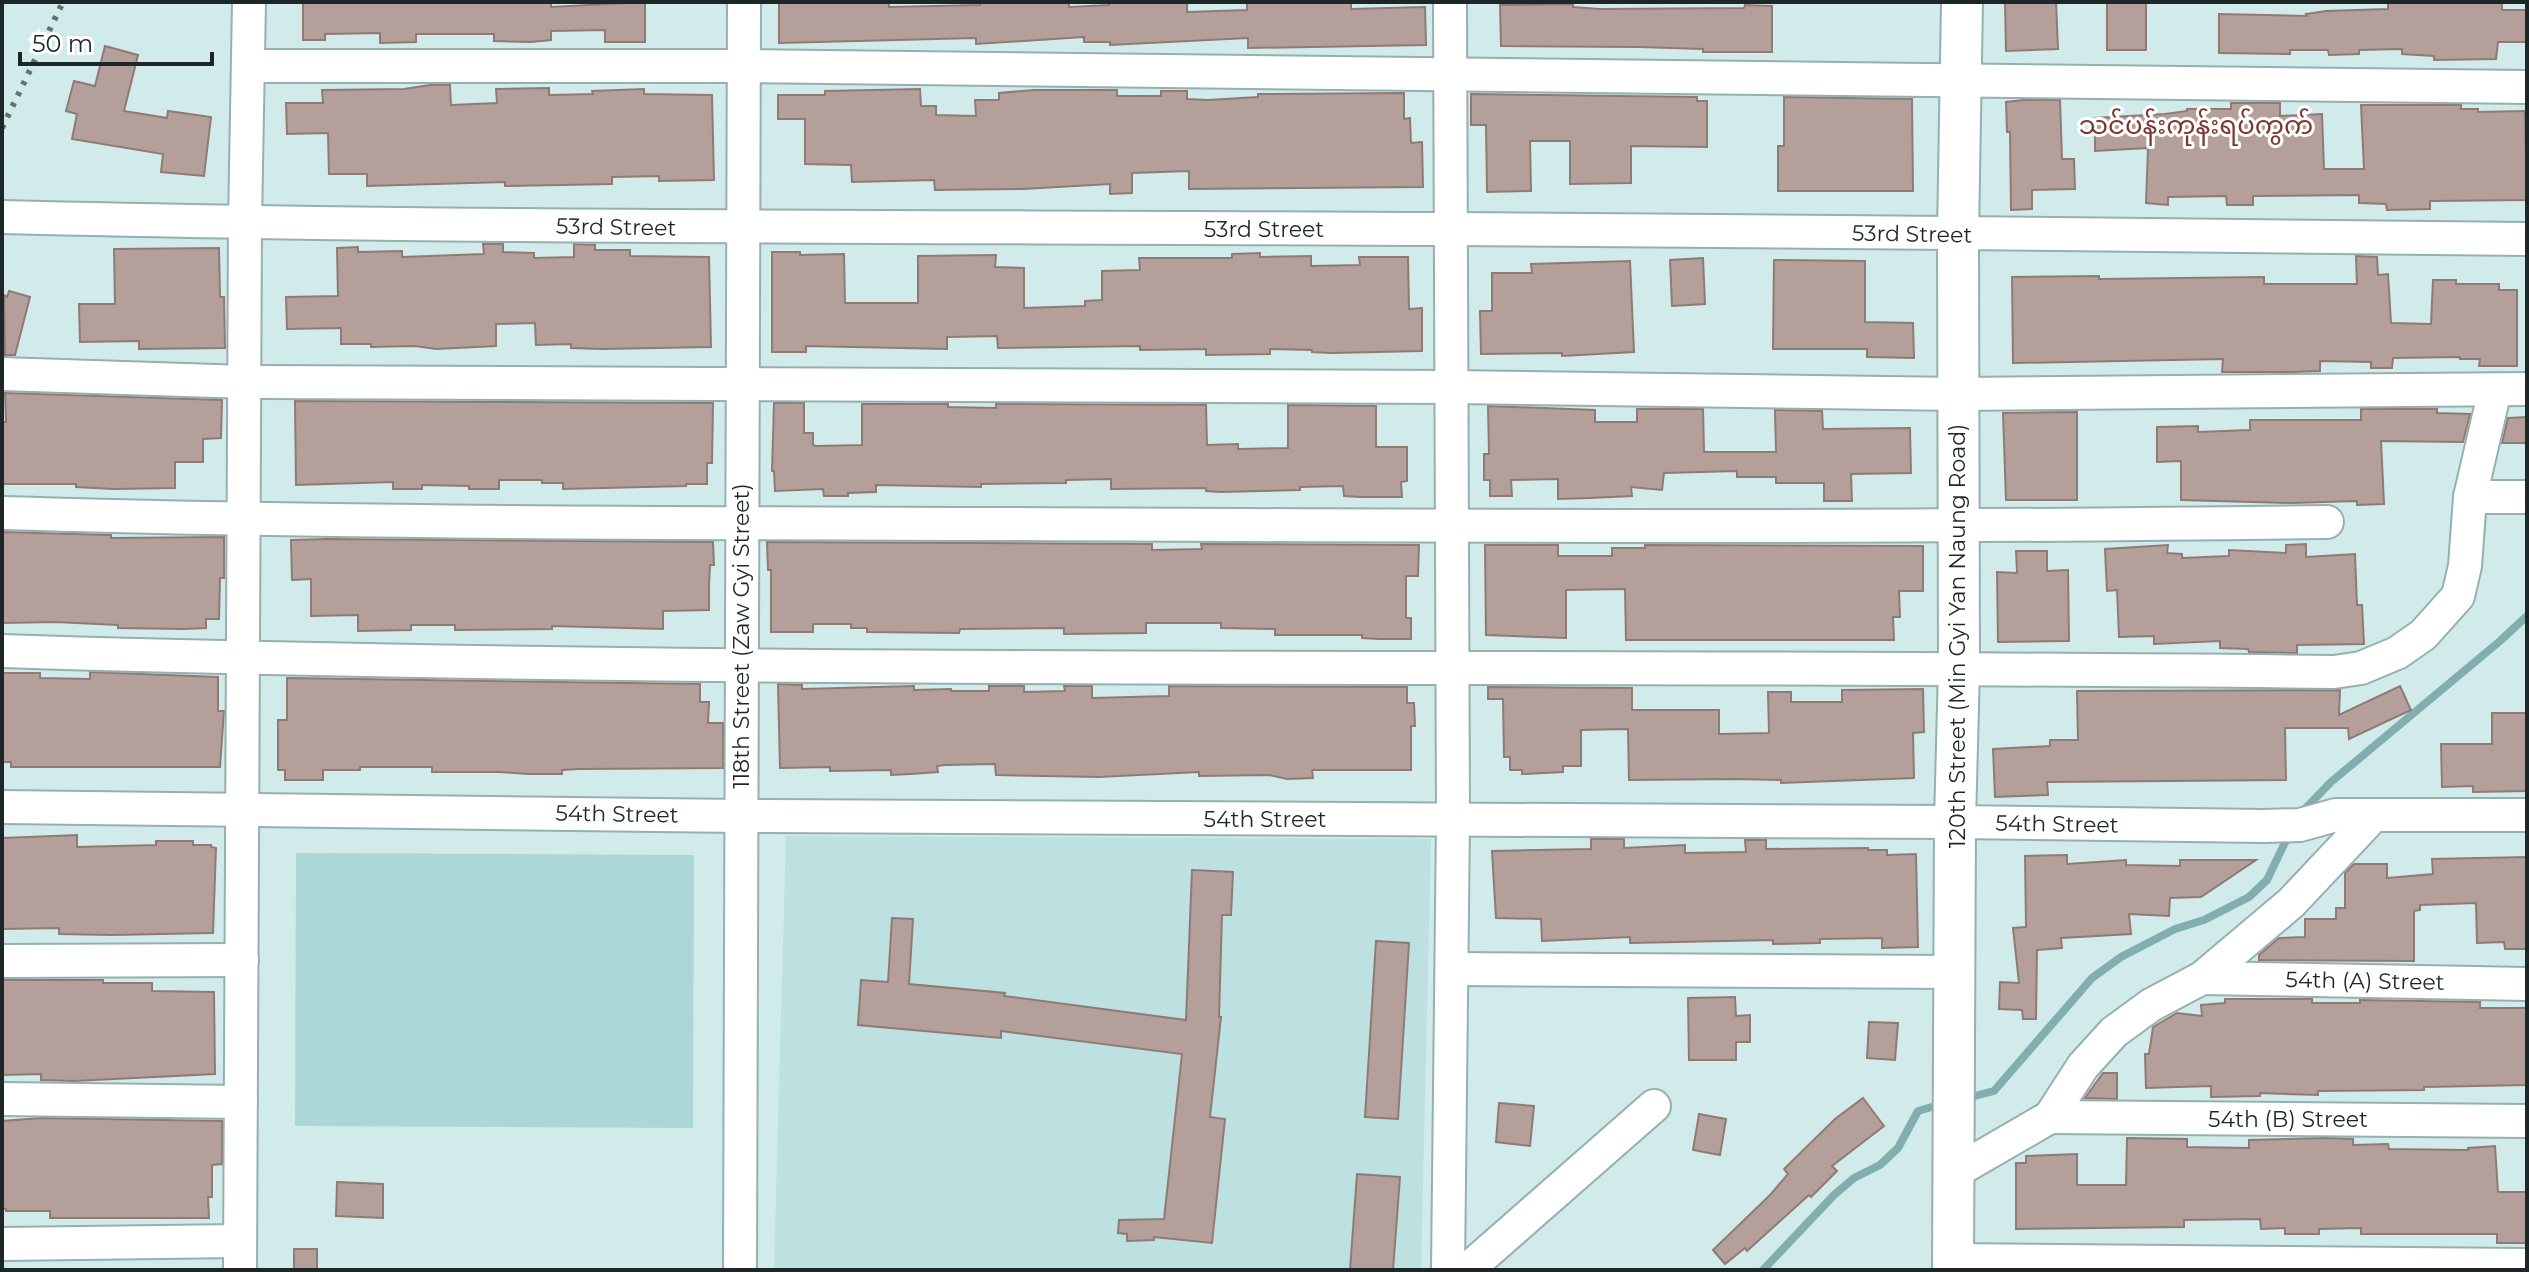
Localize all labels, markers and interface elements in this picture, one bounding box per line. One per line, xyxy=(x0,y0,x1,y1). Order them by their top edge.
scale bar xyxy=(20,16,212,66)
text: 50 m xyxy=(32,29,93,58)
district label: သင်ပန်းကုန်းရပ်ကွက် xyxy=(2079,108,2313,146)
street label: 53rd Street xyxy=(556,212,677,242)
street label: 53rd Street xyxy=(1204,216,1324,243)
street label: 53rd Street xyxy=(1852,219,1973,249)
street label: 120th Street (Min Gyi Yan Naung Road) xyxy=(1944,424,1971,848)
street label: 118th Street (Zaw Gyi Street) xyxy=(728,483,755,789)
street label: 54th Street xyxy=(555,799,679,829)
street label: 54th Street xyxy=(1203,806,1327,833)
street label: 54th Street xyxy=(1995,809,2119,839)
street label: 54th (A) Street xyxy=(2285,966,2445,996)
street label: 54th (B) Street xyxy=(2208,1106,2368,1133)

